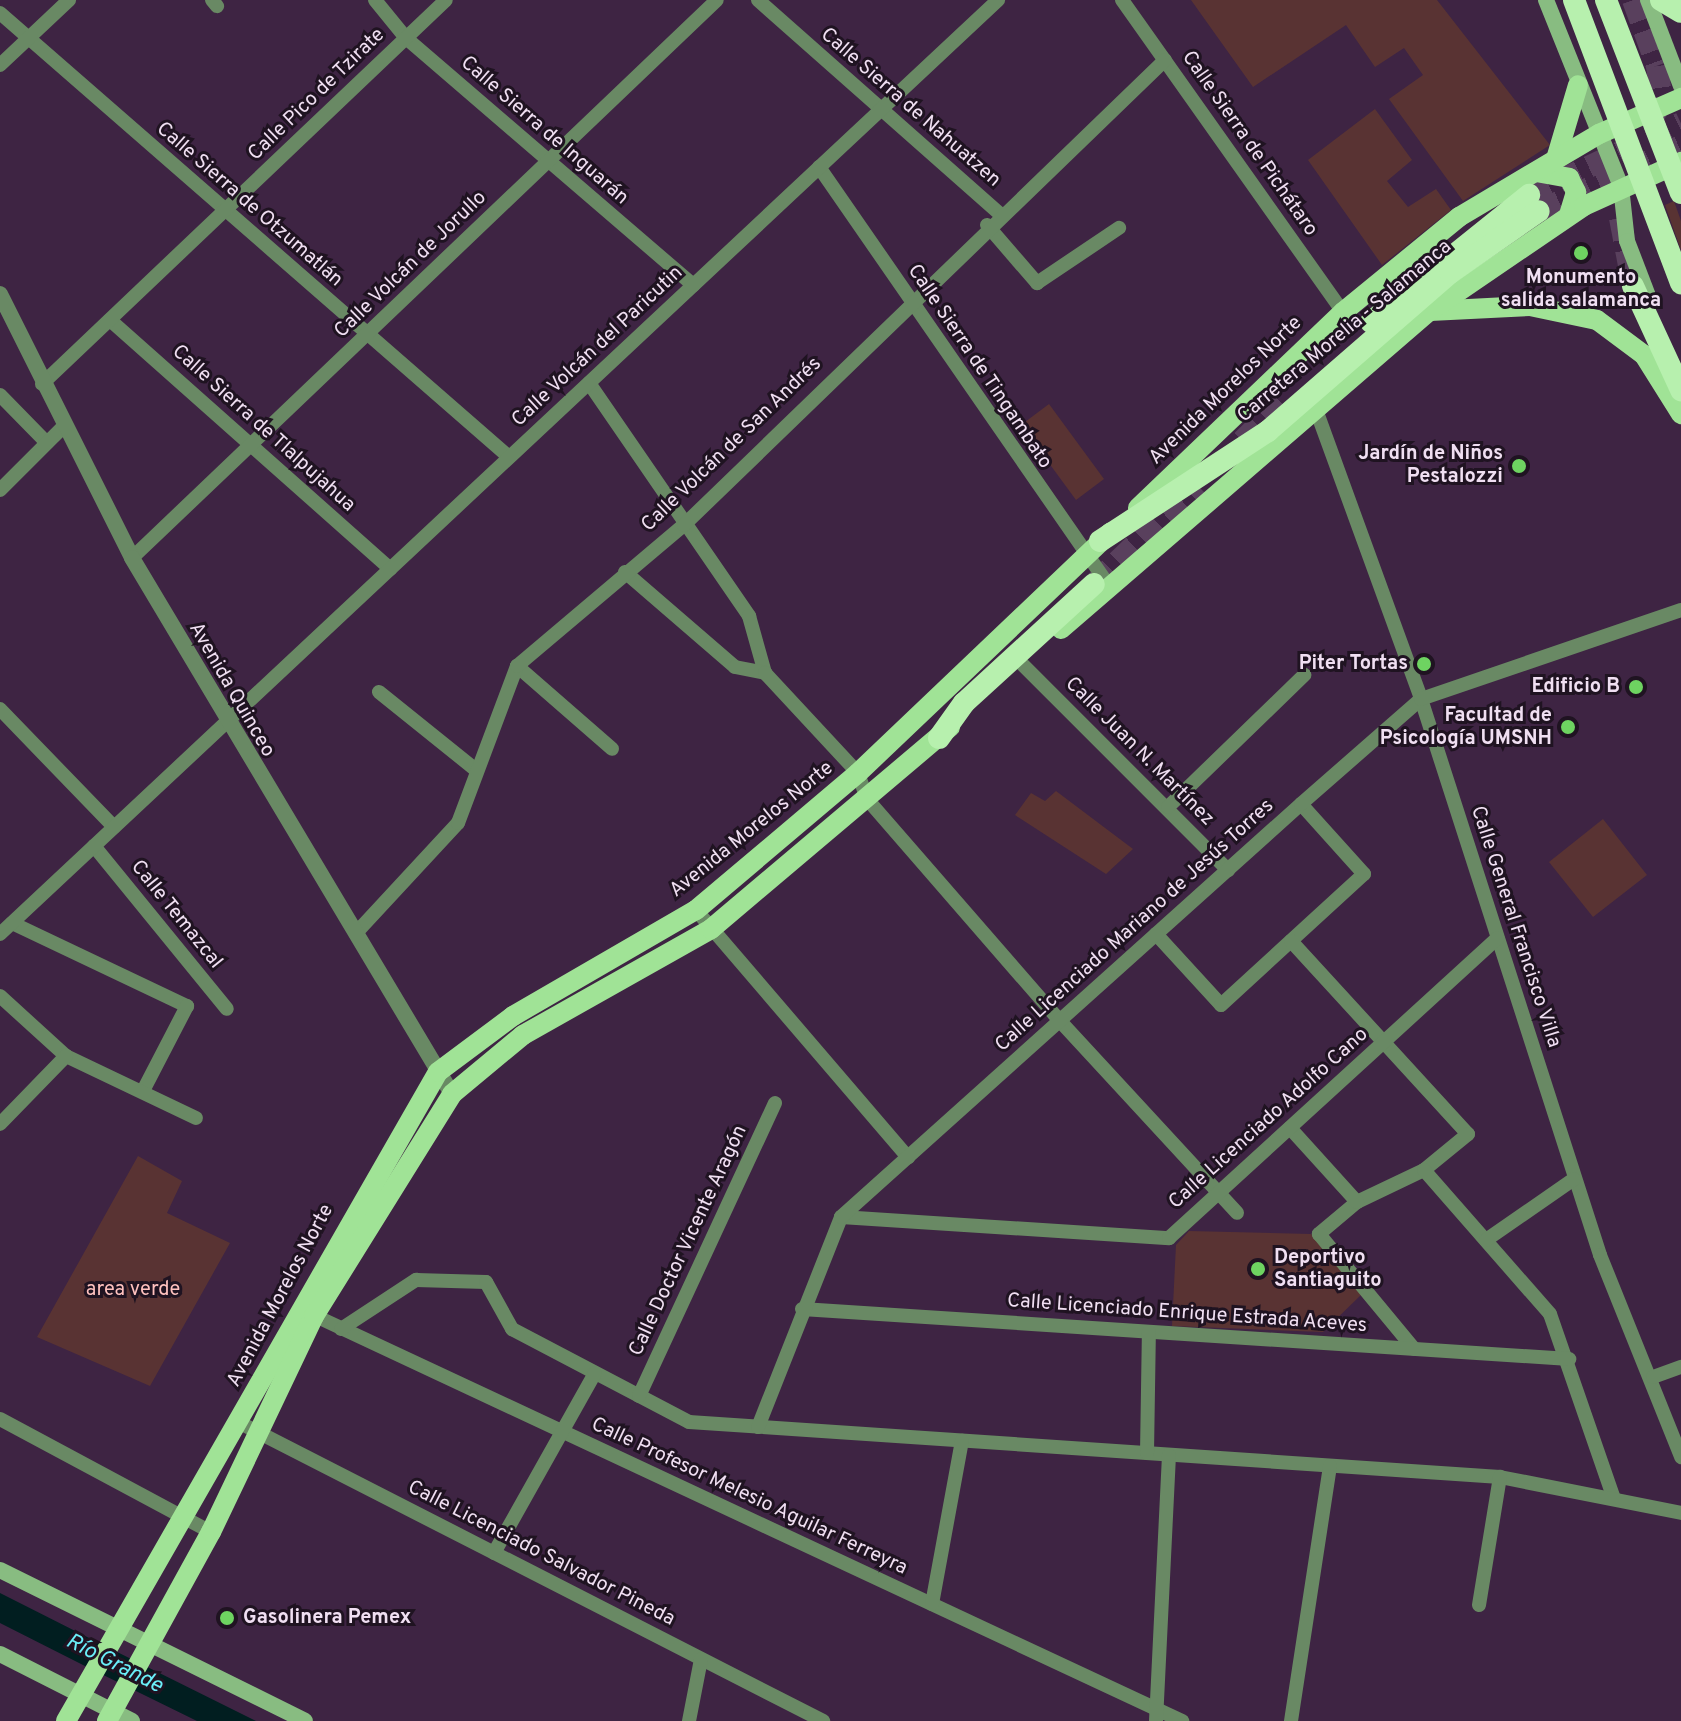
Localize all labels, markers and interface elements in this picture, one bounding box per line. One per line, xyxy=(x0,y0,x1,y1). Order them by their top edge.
street label: Calle Pico de Tzirate xyxy=(243,23,391,167)
street label: Calle Sierra de Nahuatzen xyxy=(815,23,1005,193)
street label: Calle Sierra de Pichátaro xyxy=(1176,47,1322,241)
street label: Calle Sierra de Inguarán xyxy=(455,52,633,210)
street label: Calle Sierra de Otzumatlán xyxy=(151,117,347,293)
street label: Calle Volcán de Jorullo xyxy=(330,186,492,344)
street label: Carretera Morelia - Salamanca xyxy=(1233,235,1457,429)
marker: Monumento salida salamanca xyxy=(1572,244,1590,262)
street label: Calle Sierra de Tingambato xyxy=(901,260,1057,474)
street label: Calle Volcán del Paricutin xyxy=(507,261,689,433)
place label: Monumento salida salamanca xyxy=(1501,266,1661,313)
street label: Avenida Morelos Norte xyxy=(1144,312,1308,470)
street label: Calle Sierra de Tlalpujahua xyxy=(166,340,360,518)
street label: Calle Volcán de San Andrés xyxy=(636,352,828,538)
place label: Jardín de Niños Pestalozzi xyxy=(1358,442,1503,489)
marker: Jardín de Niños Pestalozzi xyxy=(1510,457,1528,475)
street label: Avenida Quinceo xyxy=(183,618,279,762)
place label: Piter Tortas xyxy=(1299,652,1408,676)
marker: Piter Tortas xyxy=(1415,655,1433,673)
street label: Calle Juan N. Martínez xyxy=(1059,672,1219,832)
place label: Edificio B xyxy=(1532,675,1620,699)
marker: Edificio B xyxy=(1627,678,1645,696)
place label: Facultad de Psicología UMSNH xyxy=(1380,704,1552,751)
marker: Facultad de Psicología UMSNH xyxy=(1559,718,1577,736)
street label: Avenida Morelos Norte xyxy=(665,757,839,903)
street label: Calle Licenciado Mariano de Jesús Torres xyxy=(991,794,1279,1058)
street label: Calle General Francisco Villa xyxy=(1464,803,1566,1051)
street label: Calle Temazcal xyxy=(125,856,227,974)
street label: Calle Licenciado Adolfo Cano xyxy=(1164,1023,1374,1215)
street label: Calle Doctor Vicente Aragón xyxy=(625,1121,753,1361)
street label: Avenida Morelos Norte xyxy=(223,1201,339,1391)
place label: Deportivo Santiaguito xyxy=(1274,1246,1382,1293)
marker: Deportivo Santiaguito xyxy=(1249,1260,1267,1278)
park label: area verde xyxy=(86,1278,180,1302)
street label: Calle Licenciado Enrique Estrada Aceves xyxy=(1006,1289,1368,1339)
street label: Calle Profesor Melesio Aguilar Ferreyra xyxy=(587,1413,911,1581)
street label: Calle Licenciado Salvador Pineda xyxy=(403,1476,679,1632)
place label: Gasolinera Pemex xyxy=(243,1606,411,1630)
marker: Gasolinera Pemex xyxy=(218,1609,236,1627)
water label: Río Grande xyxy=(61,1628,167,1700)

